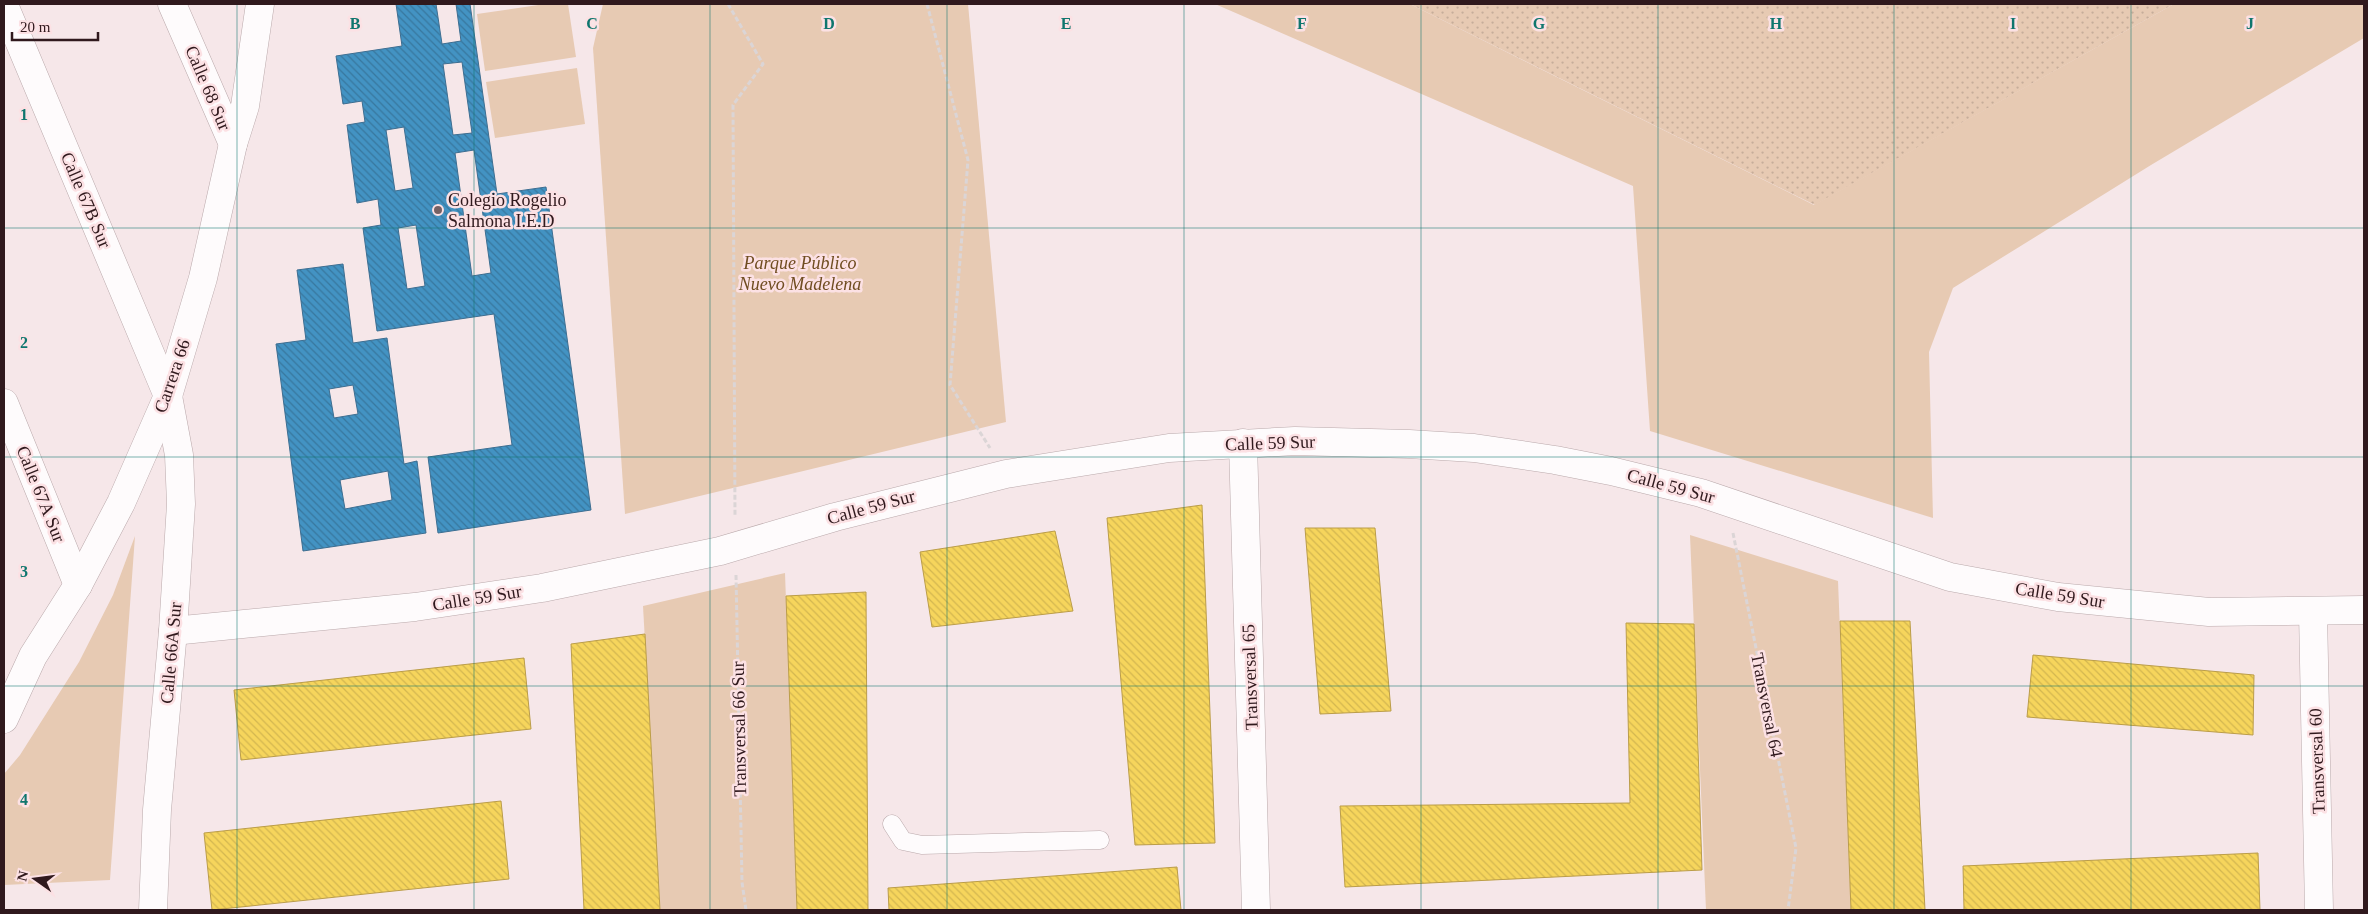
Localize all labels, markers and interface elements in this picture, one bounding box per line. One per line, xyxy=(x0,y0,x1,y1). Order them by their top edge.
scale bar xyxy=(12,10,99,42)
text: B xyxy=(350,15,361,32)
text: C xyxy=(586,15,598,32)
text: D xyxy=(823,15,835,32)
text: E xyxy=(1061,15,1071,32)
text: F xyxy=(1297,15,1307,32)
text: G xyxy=(1533,15,1546,32)
text: H xyxy=(1770,15,1783,32)
text: I xyxy=(2010,15,2016,32)
text: J xyxy=(2246,15,2254,32)
text: 20 m xyxy=(20,19,51,35)
street label: Calle 68 Sur xyxy=(181,43,235,133)
text: 1 xyxy=(20,106,28,123)
street label: Calle 67B Sur xyxy=(57,149,115,251)
place label: Colegio Rogelio Salmona I.E.D xyxy=(448,190,567,231)
marker: Colegio Rogelio Salmona I.E.D xyxy=(432,204,444,216)
park label: Parque Público Nuevo Madelena xyxy=(738,253,861,294)
text: 2 xyxy=(20,334,28,351)
street label: Carrera 66 xyxy=(150,337,194,415)
street label: Calle 59 Sur xyxy=(1225,431,1315,455)
street label: Calle 67A Sur xyxy=(13,443,69,545)
street label: Calle 59 Sur xyxy=(1625,465,1717,507)
street label: Calle 59 Sur xyxy=(825,486,917,528)
text: 3 xyxy=(20,563,28,580)
street label: Calle 59 Sur xyxy=(2014,578,2106,612)
street label: Calle 59 Sur xyxy=(431,581,523,615)
street label: Calle 66A Sur xyxy=(157,601,185,705)
street label: Transversal 65 xyxy=(1238,624,1262,730)
street label: Transversal 64 xyxy=(1747,651,1787,759)
street label: Transversal 66 Sur xyxy=(728,661,750,797)
street label: Transversal 60 xyxy=(2305,708,2329,814)
text: 4 xyxy=(20,791,28,808)
north arrow xyxy=(10,854,60,904)
text: N xyxy=(14,869,31,883)

